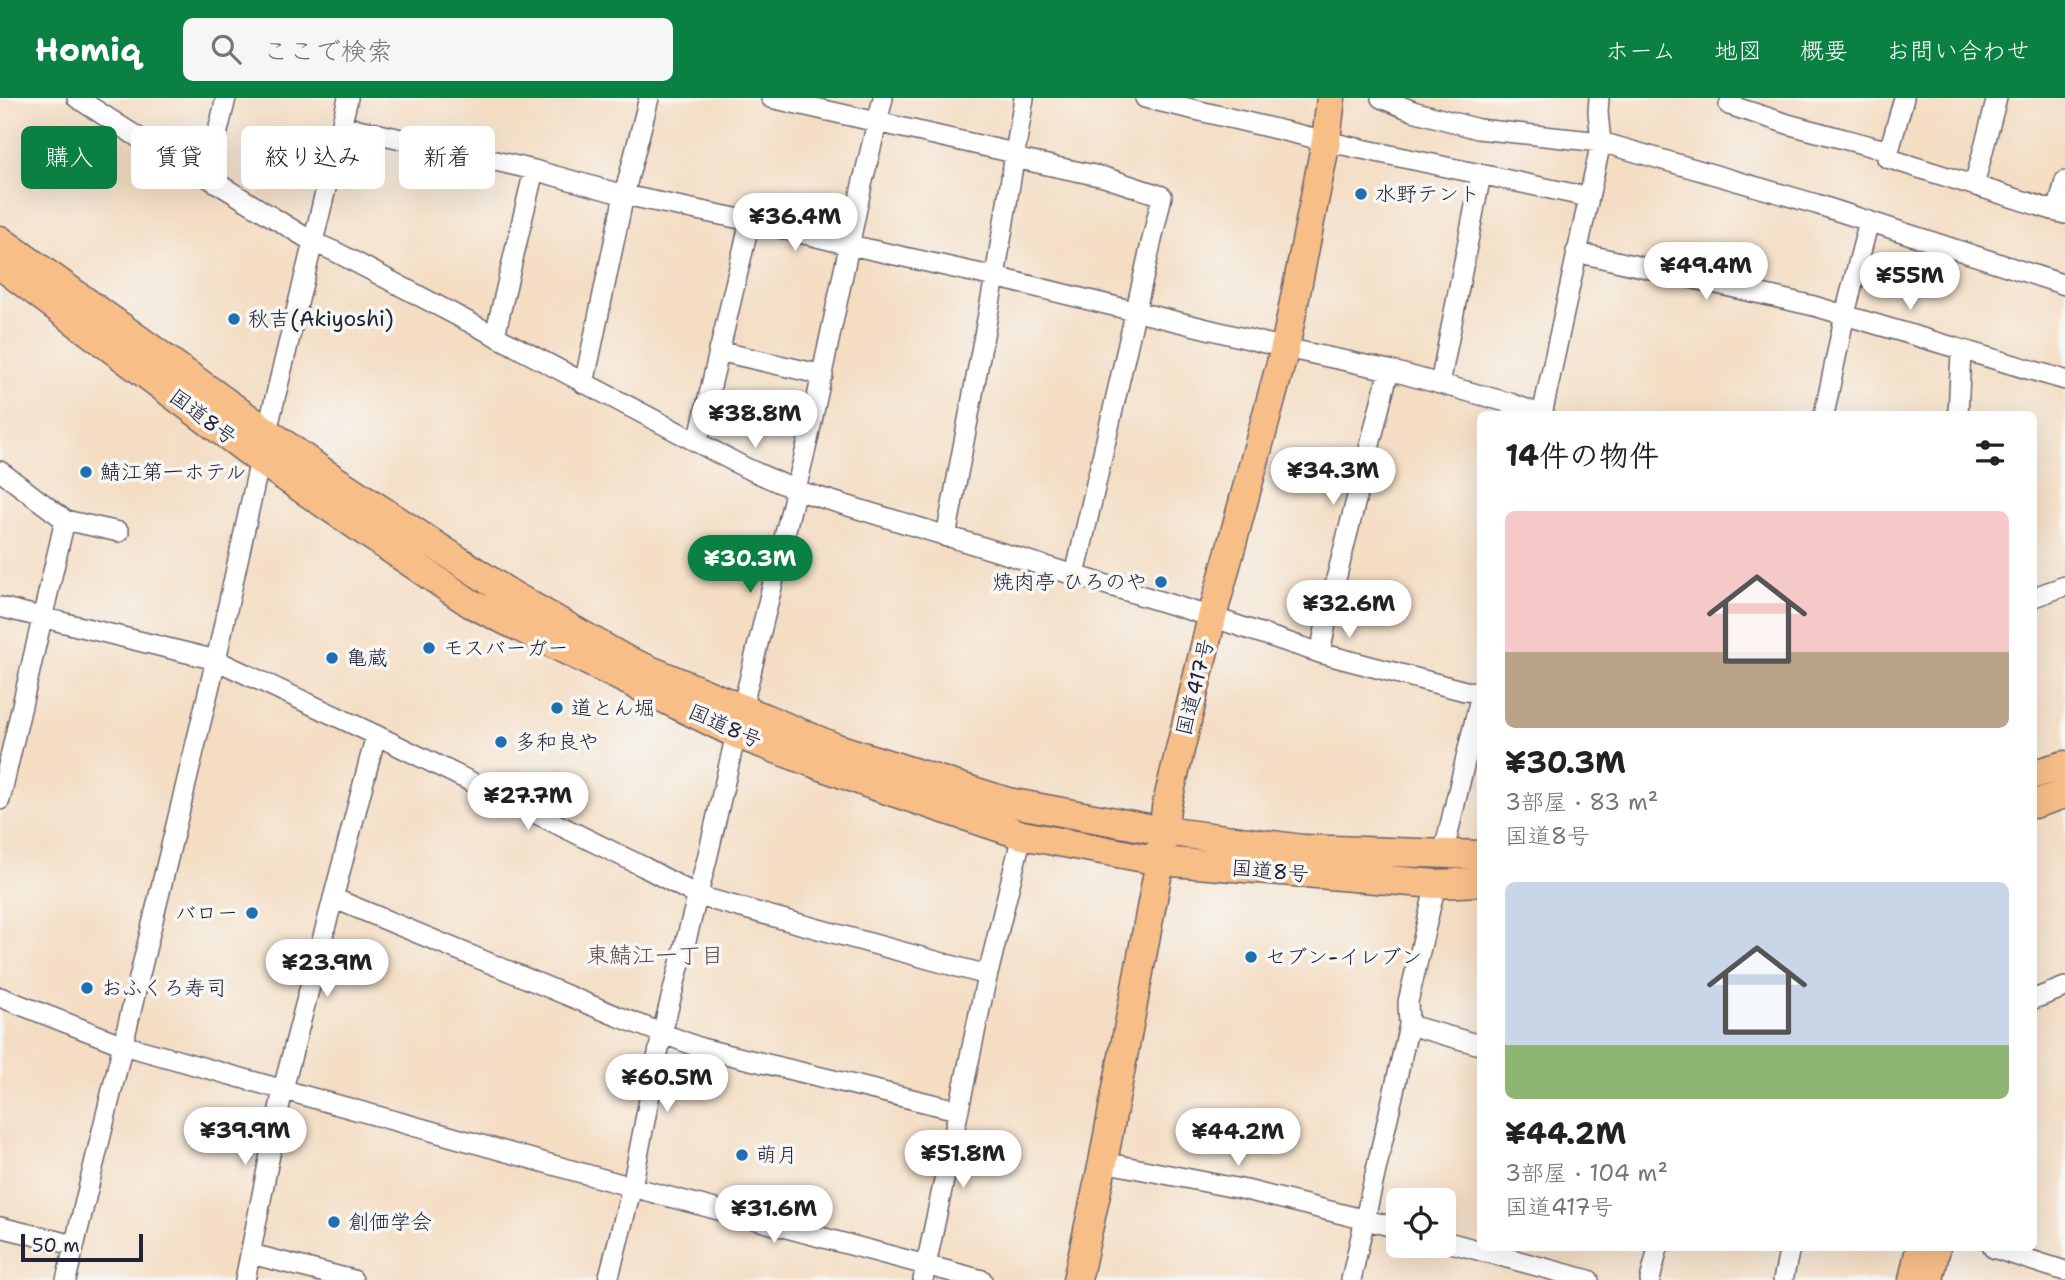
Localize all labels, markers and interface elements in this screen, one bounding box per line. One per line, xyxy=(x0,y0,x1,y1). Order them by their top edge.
search box xyxy=(183,18,673,81)
text: Homiq xyxy=(35,27,141,72)
icon: search xyxy=(207,30,245,68)
text: ここで検索 xyxy=(263,33,393,68)
text: ホーム xyxy=(1605,35,1676,67)
text: 地図 xyxy=(1714,35,1762,67)
text: 概要 xyxy=(1800,35,1848,67)
text: お問い合わせ xyxy=(1886,35,2030,67)
chip: 購入 xyxy=(21,126,117,189)
chip: 賃貸 xyxy=(131,126,227,189)
chip: 絞り込み xyxy=(241,126,385,189)
chip: 新着 xyxy=(399,126,495,189)
place label: 水野テント xyxy=(1375,180,1480,208)
marker: 水野テント xyxy=(1353,186,1369,202)
pin: ¥36.4M xyxy=(738,194,852,253)
text: ¥36.4M xyxy=(749,201,841,231)
pin: ¥49.4M xyxy=(1649,242,1763,302)
text: ¥49.4M xyxy=(1660,250,1752,280)
pin: ¥55M xyxy=(1869,252,1951,312)
text: ¥55M xyxy=(1876,260,1944,290)
place label: 秋吉(Akiyoshi) xyxy=(248,305,394,333)
marker: 秋吉(Akiyoshi) xyxy=(226,311,242,327)
street label: 国道8号 xyxy=(164,382,242,452)
pin: ¥38.8M xyxy=(698,390,812,450)
text: ¥38.8M xyxy=(708,398,802,428)
icon: filters xyxy=(1971,434,2009,472)
text: 14件の物件 xyxy=(1505,435,1659,476)
pin: ¥34.3M xyxy=(1276,448,1390,507)
text: ¥34.3M xyxy=(1287,455,1379,485)
place label: 鯖江第一ホテル xyxy=(100,458,246,486)
marker: 鯖江第一ホテル xyxy=(78,464,94,480)
pin: ¥30.3M xyxy=(693,536,807,595)
text: ¥30.3M xyxy=(704,543,796,573)
icon: home xyxy=(1694,556,1820,682)
place label: 焼肉亭 ひろのや xyxy=(993,568,1147,596)
marker: 焼肉亭 ひろのや xyxy=(1153,574,1169,590)
pin: ¥32.6M xyxy=(1292,580,1406,640)
text: ¥32.6M xyxy=(1303,588,1396,618)
place label: モスバーガー xyxy=(443,634,569,662)
street label: 国道417号 xyxy=(1169,636,1221,738)
marker: モスバーガー xyxy=(421,640,437,656)
place label: 亀蔵 xyxy=(346,644,388,672)
marker: 亀蔵 xyxy=(324,650,340,666)
place label: 道とん堀 xyxy=(571,694,655,722)
street label: 国道8号 xyxy=(684,697,766,755)
marker: 道とん堀 xyxy=(549,700,565,716)
place label: 多和良や xyxy=(515,728,599,756)
marker: 多和良や xyxy=(493,734,509,750)
text: ¥30.3M xyxy=(1505,742,1626,783)
pin: ¥27.7M xyxy=(471,772,585,832)
text: ¥27.7M xyxy=(484,780,572,810)
text: 3部屋 · 83 m² xyxy=(1505,787,1658,817)
text: 国道8号 xyxy=(1505,821,1590,851)
street label: 国道8号 xyxy=(1230,854,1310,888)
place label: バロー xyxy=(175,899,238,927)
marker: バロー xyxy=(244,905,260,921)
icon: home xyxy=(1694,927,1820,1053)
pin: ¥23.9M xyxy=(270,940,384,999)
district label: 東鯖江一丁目 xyxy=(586,940,724,970)
place label: セブン-イレブン xyxy=(1265,943,1422,971)
text: ¥23.9M xyxy=(282,947,372,977)
marker: セブン-イレブン xyxy=(1243,949,1259,965)
place label: おふくろ寿司 xyxy=(101,974,227,1002)
marker: おふくろ寿司 xyxy=(79,980,95,996)
pin: ¥60.5M xyxy=(610,1054,724,1114)
text: ¥60.5M xyxy=(621,1062,713,1092)
pin: ¥39.9M xyxy=(188,1108,302,1167)
pin: ¥44.2M xyxy=(1181,1108,1295,1168)
text: ¥44.2M xyxy=(1505,1113,1626,1154)
text: ¥39.9M xyxy=(200,1115,290,1145)
text: ¥44.2M xyxy=(1192,1116,1284,1146)
pin: ¥51.8M xyxy=(906,1130,1020,1190)
text: ¥51.8M xyxy=(921,1138,1005,1168)
place label: 萌月 xyxy=(756,1141,798,1169)
marker: 萌月 xyxy=(734,1147,750,1163)
text: 3部屋 · 104 m² xyxy=(1505,1158,1668,1188)
pin: ¥31.6M xyxy=(717,1186,831,1245)
map controls xyxy=(1386,1188,1456,1258)
button: locate xyxy=(1386,1188,1456,1258)
text: 国道417号 xyxy=(1505,1192,1614,1222)
text: ¥31.6M xyxy=(731,1193,817,1223)
place label: 創価学会 xyxy=(348,1208,432,1236)
marker: 創価学会 xyxy=(326,1214,342,1230)
scale bar xyxy=(21,1231,144,1263)
text: 50 m xyxy=(32,1233,80,1258)

